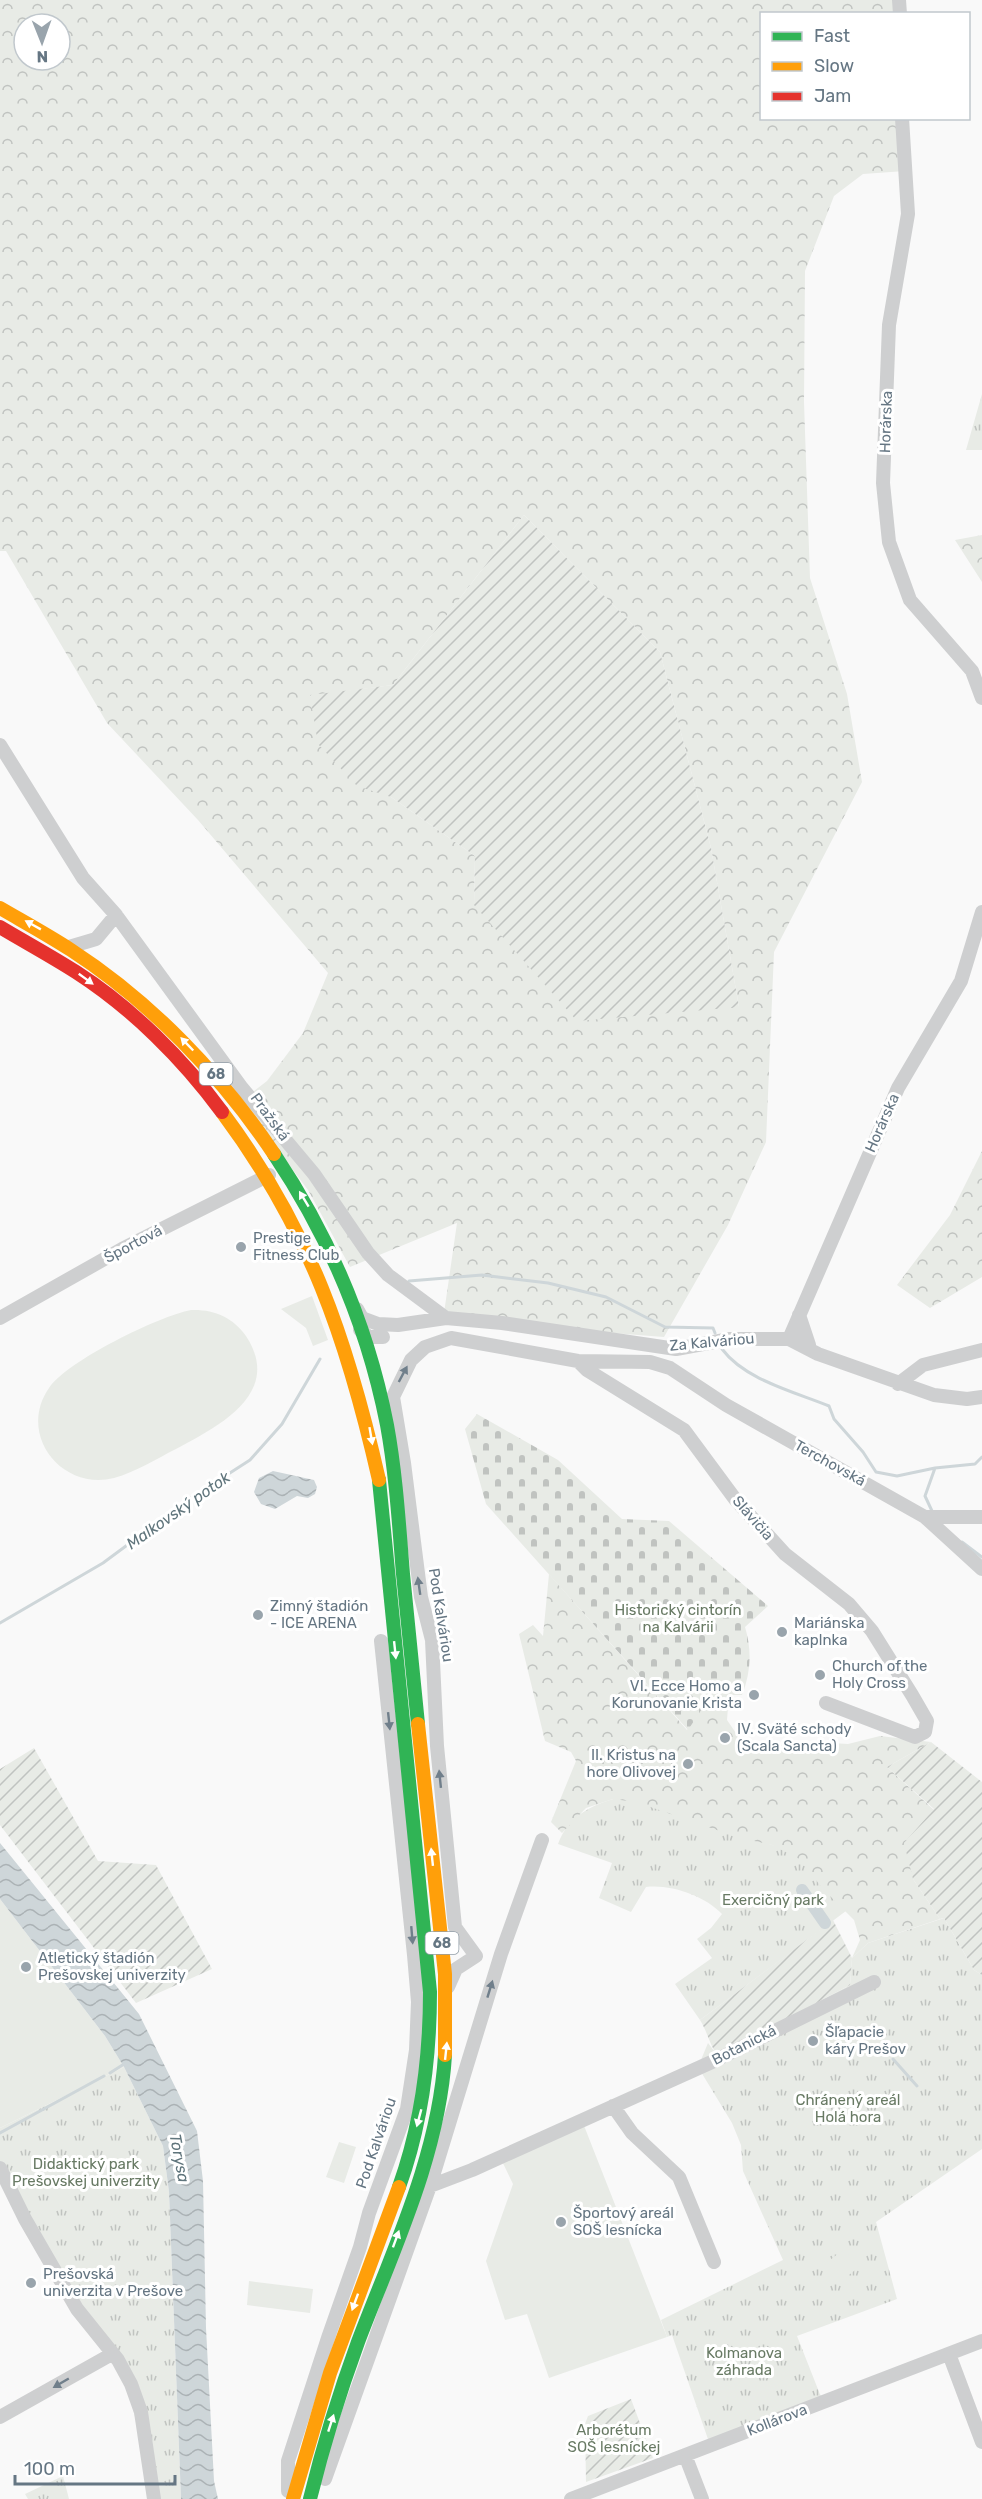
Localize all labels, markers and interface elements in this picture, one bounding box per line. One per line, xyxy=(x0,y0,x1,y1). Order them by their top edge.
north arrow xyxy=(12,12,72,72)
legend xyxy=(760,12,970,120)
text: Fast xyxy=(814,25,850,47)
text: N xyxy=(36,47,48,66)
text: Slow xyxy=(814,55,854,77)
text: Jam xyxy=(814,85,851,107)
street label: Horárska xyxy=(876,391,896,453)
one-way arrow xyxy=(24,921,41,931)
one-way arrow xyxy=(77,973,93,985)
one-way arrow xyxy=(180,1036,194,1051)
road number: 68 xyxy=(200,1063,232,1085)
street label: Pražská xyxy=(247,1090,293,1144)
street label: Horárska xyxy=(861,1091,903,1155)
one-way arrow xyxy=(298,1191,309,1207)
street label: Športová xyxy=(101,1221,165,1267)
place label: Prestige Fitness Club xyxy=(253,1229,339,1264)
marker: Prestige Fitness Club xyxy=(234,1240,248,1254)
street label: Za Kalváriou xyxy=(669,1329,755,1355)
one-way arrow xyxy=(398,1366,408,1383)
one-way arrow xyxy=(367,1427,376,1446)
street label: Terchovská xyxy=(791,1436,869,1490)
water label: Malkovský potok xyxy=(123,1467,234,1553)
street label: Slávičia xyxy=(729,1492,777,1544)
street label: Pod Kalváriou xyxy=(425,1567,457,1663)
one-way arrow xyxy=(414,1576,424,1595)
place label: Zimný štadión - ICE ARENA xyxy=(270,1597,368,1632)
park label: Historický cintorín na Kalvárii xyxy=(614,1601,742,1636)
marker: Zimný štadión - ICE ARENA xyxy=(251,1608,265,1622)
place label: Mariánska kaplnka xyxy=(794,1614,864,1649)
marker: Mariánska kaplnka xyxy=(775,1625,789,1639)
one-way arrow xyxy=(390,1641,399,1660)
place label: Church of the Holy Cross xyxy=(832,1657,928,1692)
marker: Church of the Holy Cross xyxy=(813,1668,827,1682)
place label: VI. Ecce Homo a Korunovanie Krista xyxy=(611,1677,742,1712)
marker: VI. Ecce Homo a Korunovanie Krista xyxy=(747,1688,761,1702)
one-way arrow xyxy=(384,1711,394,1730)
place label: IV. Sväté schody (Scala Sancta) xyxy=(737,1720,852,1755)
marker: IV. Sväté schody (Scala Sancta) xyxy=(718,1731,732,1745)
place label: II. Kristus na hore Olivovej xyxy=(587,1746,676,1781)
marker: II. Kristus na hore Olivovej xyxy=(681,1757,695,1771)
one-way arrow xyxy=(435,1769,445,1788)
one-way arrow xyxy=(428,1847,437,1866)
park label: Exercičný park xyxy=(722,1891,824,1909)
one-way arrow xyxy=(408,1926,417,1945)
road number: 68 xyxy=(426,1932,458,1954)
place label: Atletický štadión Prešovskej univerzity xyxy=(38,1949,186,1984)
marker: Atletický štadión Prešovskej univerzity xyxy=(19,1960,33,1974)
one-way arrow xyxy=(486,1980,495,1998)
street label: Botanická xyxy=(709,2021,779,2069)
place label: Šľapacie káry Prešov xyxy=(825,2023,906,2058)
marker: Šľapacie káry Prešov xyxy=(806,2034,820,2048)
one-way arrow xyxy=(441,2041,451,2060)
park label: Chránený areál Holá hora xyxy=(795,2091,901,2126)
street label: Pod Kalváriou xyxy=(352,2095,400,2191)
one-way arrow xyxy=(414,2109,423,2127)
water label: Torysa xyxy=(165,2132,194,2184)
park label: Didaktický park Prešovskej univerzity xyxy=(12,2155,160,2190)
place label: Športový areál SOŠ lesnícka xyxy=(573,2204,674,2239)
marker: Športový areál SOŠ lesnícka xyxy=(554,2215,568,2229)
one-way arrow xyxy=(392,2230,402,2248)
place label: Prešovská univerzita v Prešove xyxy=(43,2265,183,2300)
marker: Prešovská univerzita v Prešove xyxy=(24,2276,38,2290)
one-way arrow xyxy=(350,2293,360,2311)
park label: Kolmanova záhrada xyxy=(706,2344,782,2379)
one-way arrow xyxy=(52,2378,69,2388)
street label: Kollárova xyxy=(744,2400,810,2440)
one-way arrow xyxy=(327,2414,337,2432)
park label: Arborétum SOŠ lesníckej xyxy=(568,2421,660,2456)
scale bar xyxy=(15,2448,176,2486)
text: 100 m xyxy=(24,2458,75,2480)

